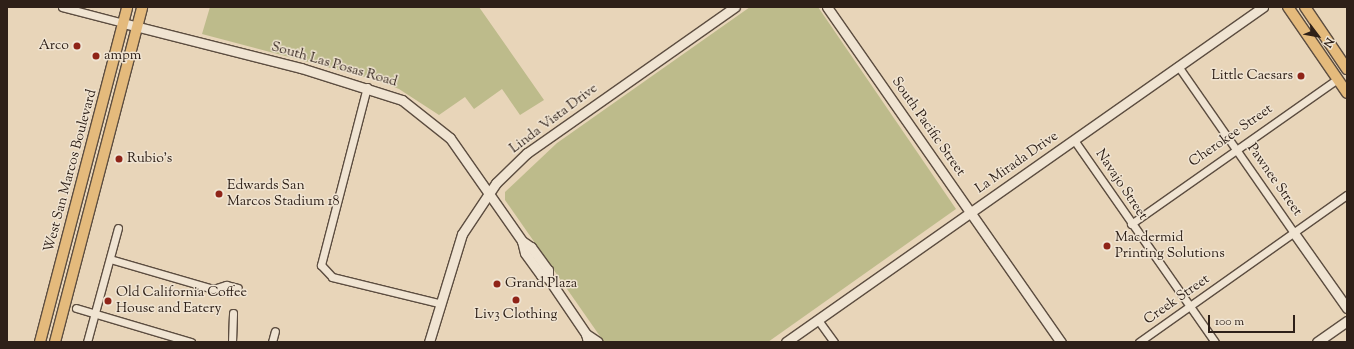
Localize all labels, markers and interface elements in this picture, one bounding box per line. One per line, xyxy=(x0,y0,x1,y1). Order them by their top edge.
north arrow xyxy=(1298,16,1338,56)
text: N xyxy=(1319,34,1337,50)
place label: Arco xyxy=(39,38,69,54)
street label: South Las Posas Road xyxy=(269,39,399,91)
marker: Arco xyxy=(72,41,82,51)
place label: ampm xyxy=(104,48,141,64)
marker: ampm xyxy=(91,51,101,61)
place label: Little Caesars xyxy=(1211,68,1293,84)
marker: Little Caesars xyxy=(1296,71,1306,81)
street label: South Pacific Street xyxy=(887,74,969,180)
street label: Linda Vista Drive xyxy=(507,80,601,158)
street label: West San Marcos Boulevard xyxy=(41,88,101,254)
street label: Cherokee Street xyxy=(1186,101,1276,171)
street label: La Mirada Drive xyxy=(972,128,1062,198)
street label: Pawnee Street xyxy=(1243,140,1305,220)
street label: Navajo Street xyxy=(1091,146,1151,224)
place label: Rubio's xyxy=(127,151,172,167)
marker: Rubio's xyxy=(114,154,124,164)
place label: Edwards San Marcos Stadium 18 xyxy=(227,178,339,210)
marker: Edwards San Marcos Stadium 18 xyxy=(214,189,224,199)
place label: Macdermid Printing Solutions xyxy=(1115,230,1225,262)
marker: Macdermid Printing Solutions xyxy=(1102,241,1112,251)
street label: Creek Street xyxy=(1141,271,1213,329)
place label: Grand Plaza xyxy=(505,276,577,292)
marker: Grand Plaza xyxy=(492,279,502,289)
place label: Old California Coffee House and Eatery xyxy=(116,285,247,318)
marker: Liv3 Clothing xyxy=(511,295,521,305)
marker: Old California Coffee House and Eatery xyxy=(103,296,113,306)
place label: Liv3 Clothing xyxy=(475,307,557,323)
scale bar xyxy=(1210,307,1297,333)
text: 100 m xyxy=(1215,313,1244,331)

